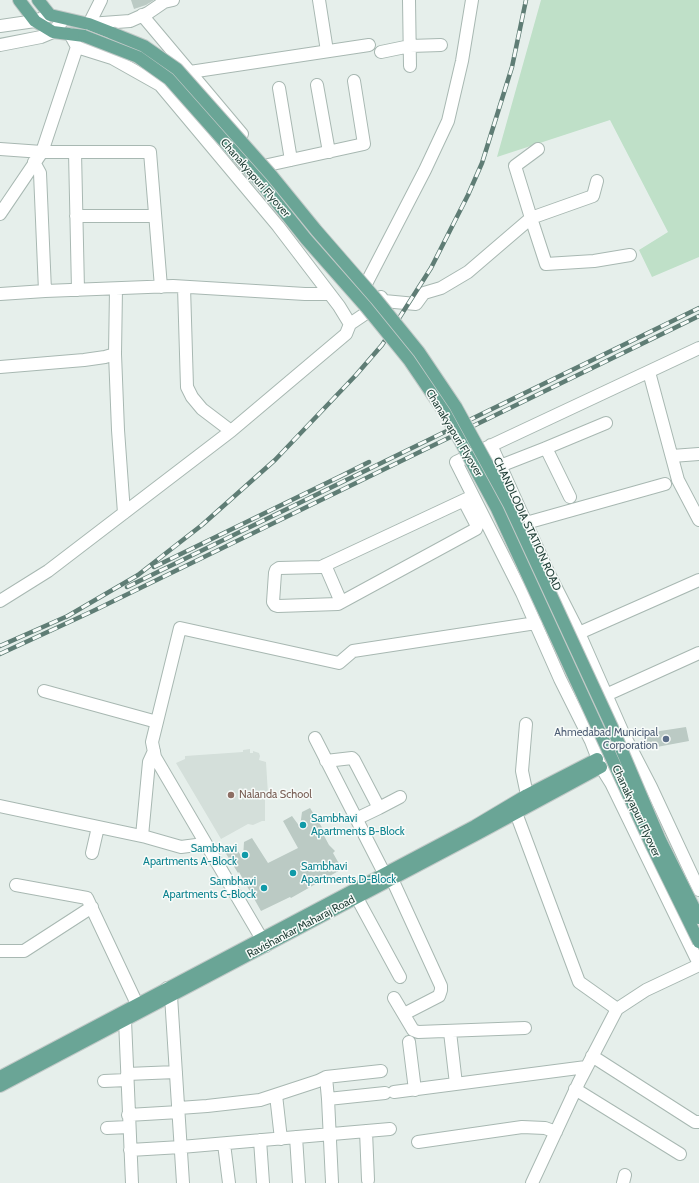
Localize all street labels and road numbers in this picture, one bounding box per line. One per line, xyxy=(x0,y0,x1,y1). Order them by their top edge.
street label: Chanakyapuri Flyover xyxy=(217,136,293,220)
street label: Chanakyapuri Flyover xyxy=(423,387,485,479)
street label: CHANDLODIA STATION ROAD xyxy=(490,455,564,593)
street label: Chanakyapuri Flyover xyxy=(609,763,663,859)
street label: Ravishankar Maharaj Road xyxy=(245,893,357,961)

